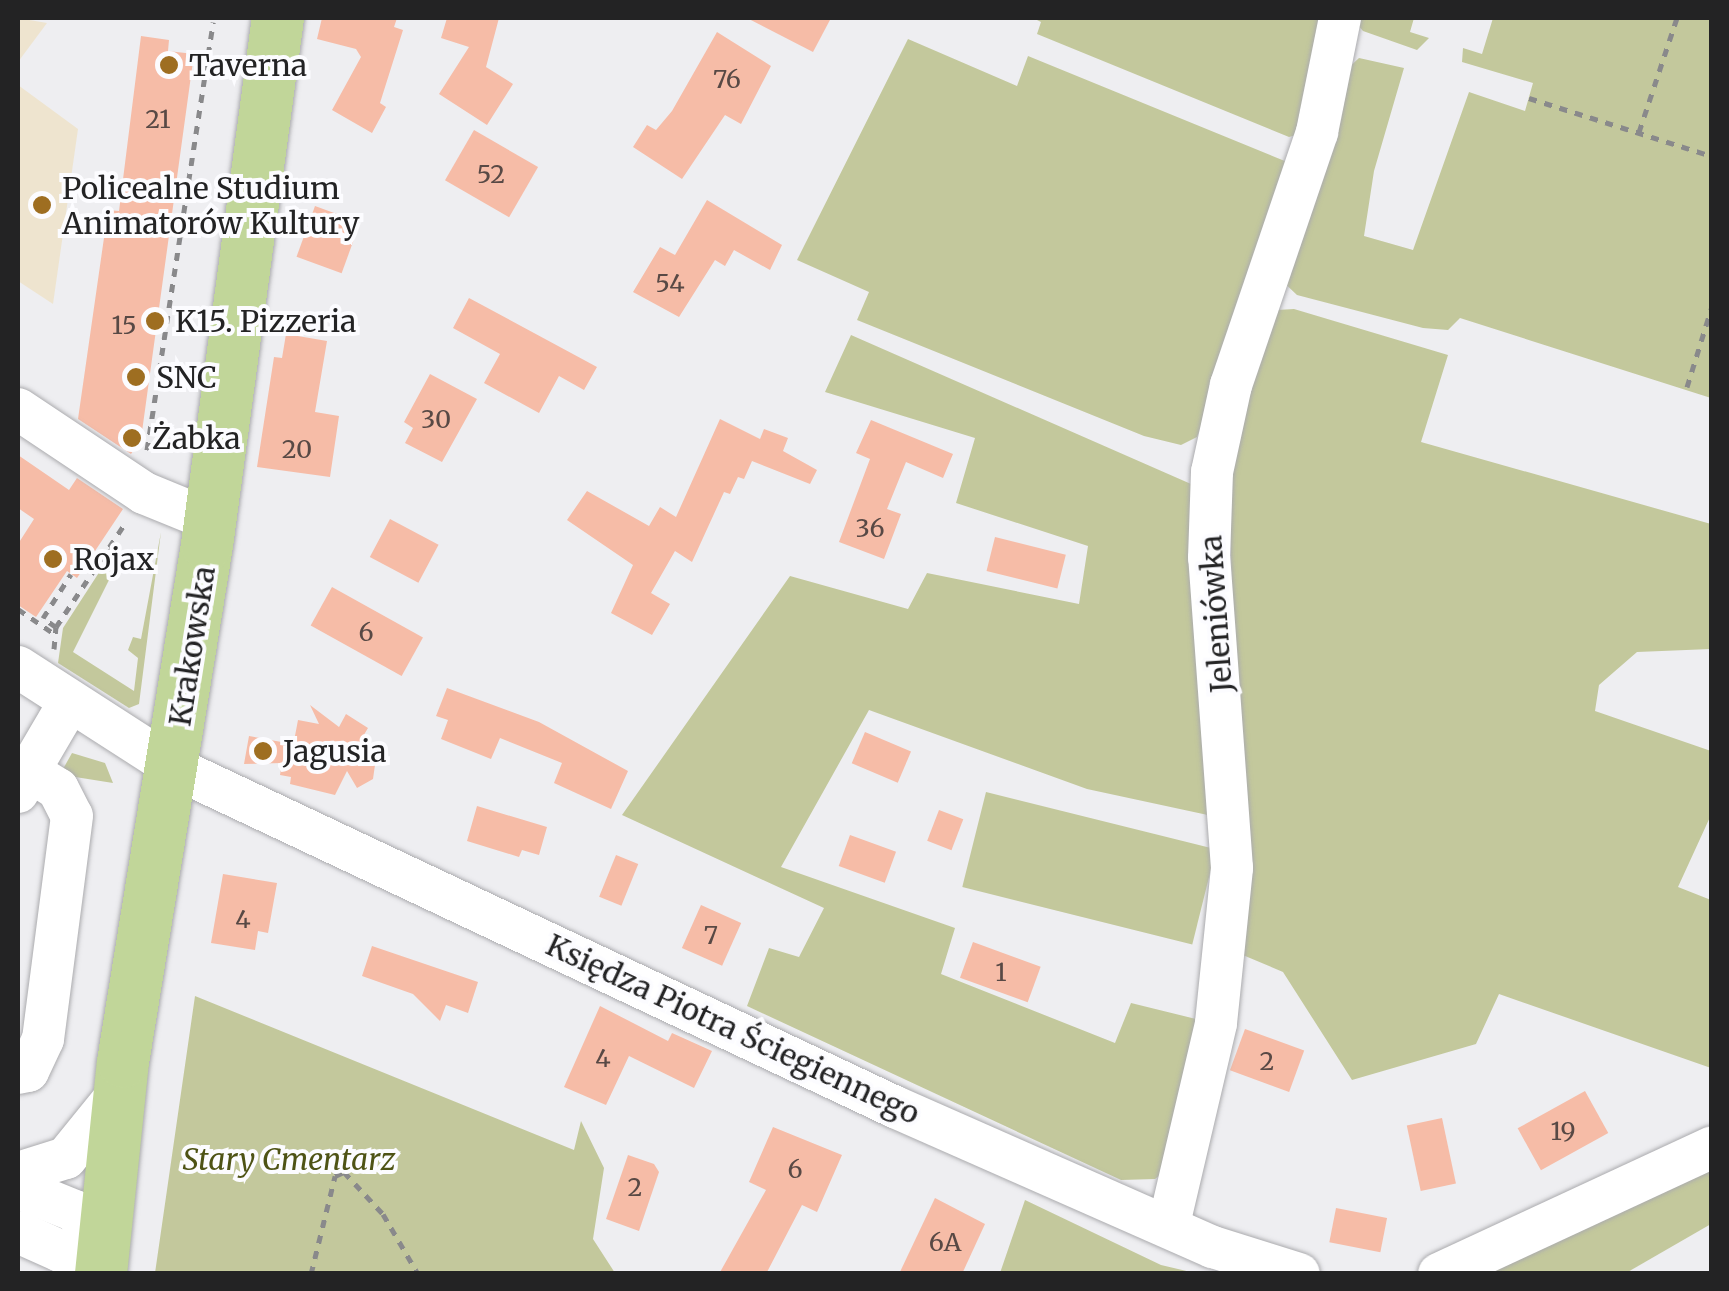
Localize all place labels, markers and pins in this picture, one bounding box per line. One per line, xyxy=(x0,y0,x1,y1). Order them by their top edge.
place label: Taverna xyxy=(189,47,307,83)
marker: Taverna xyxy=(158,54,180,76)
place label: Policealne Studium Animatorów Kultury xyxy=(62,170,359,240)
marker: Policealne Studium Animatorów Kultury xyxy=(31,194,53,216)
place label: K15. Pizzeria xyxy=(175,303,356,339)
marker: K15. Pizzeria xyxy=(144,310,166,332)
place label: SNC xyxy=(156,359,217,395)
marker: SNC xyxy=(125,366,147,388)
place label: Żabka xyxy=(152,420,241,456)
marker: Żabka xyxy=(121,427,143,449)
place label: Rojax xyxy=(73,541,154,577)
marker: Rojax xyxy=(42,548,64,570)
place label: Jagusia xyxy=(283,733,386,769)
marker: Jagusia xyxy=(252,740,274,762)

